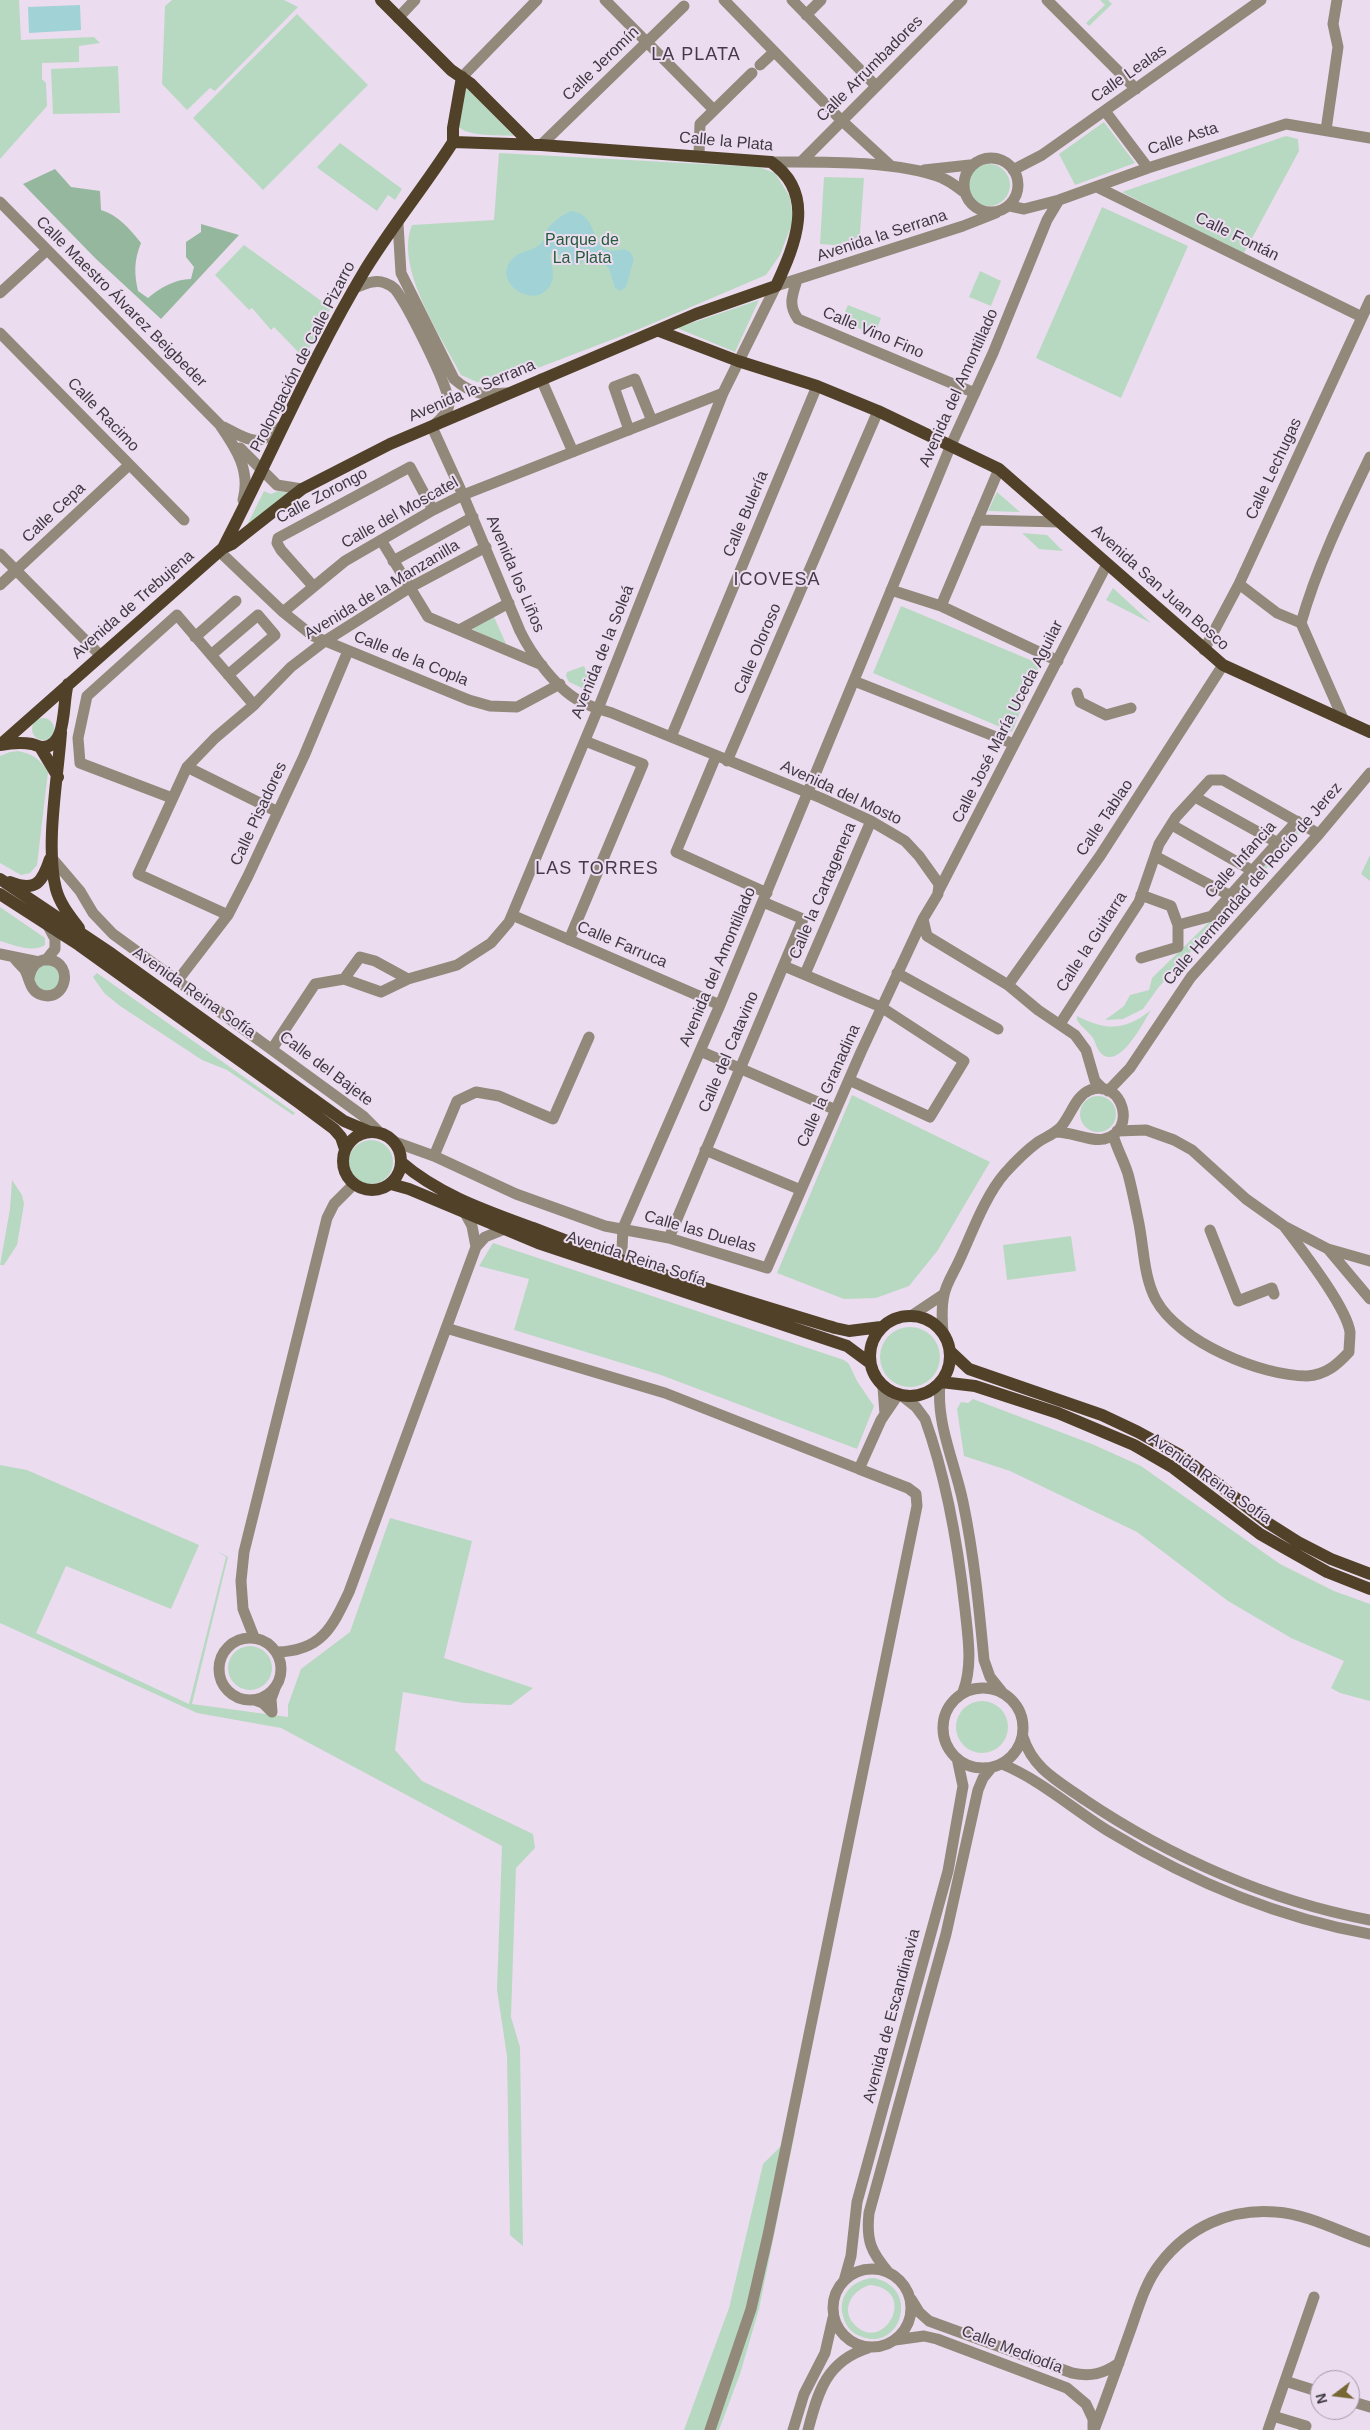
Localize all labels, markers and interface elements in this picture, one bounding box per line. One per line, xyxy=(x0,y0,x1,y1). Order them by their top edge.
street label: Calle Arrumbadores xyxy=(813,12,927,126)
street label: Calle Jeromín xyxy=(559,23,643,105)
street label: Calle Lealas xyxy=(1087,41,1171,107)
district label: LA PLATA xyxy=(650,44,742,66)
street label: Calle Asta xyxy=(1145,119,1221,159)
street label: Calle la Plata xyxy=(678,128,774,156)
street label: Avenida la Serrana xyxy=(814,206,950,266)
street label: Calle Fontán xyxy=(1192,208,1282,266)
street label: Calle Maestro Álvarez Beigbeder xyxy=(32,213,210,391)
park label: Parque de La Plata xyxy=(545,231,619,269)
street label: Prolongación de Calle Pizarro xyxy=(246,258,360,456)
street label: Calle Vino Fino xyxy=(819,303,927,363)
street label: Avenida del Amontillado xyxy=(915,306,1003,470)
street label: Avenida la Serrana xyxy=(406,356,538,426)
street label: Calle Racimo xyxy=(63,374,143,456)
street label: Calle Lechugas xyxy=(1242,415,1306,523)
street label: Calle Zorongo xyxy=(273,464,371,528)
street label: Calle Bulería xyxy=(719,468,773,560)
street label: Calle del Moscatel xyxy=(338,473,462,553)
street label: Calle Cepa xyxy=(19,479,89,547)
street label: Avenida los Liños xyxy=(482,513,548,635)
street label: Avenida San Juan Bosco xyxy=(1087,521,1233,655)
street label: Avenida de la Manzanilla xyxy=(301,536,463,644)
street label: Avenida de Trebujena xyxy=(68,547,198,663)
district label: ICOVESA xyxy=(733,569,821,591)
street label: Avenida de la Soleá xyxy=(567,583,639,721)
street label: Calle Oloroso xyxy=(730,601,786,697)
street label: Calle José María Uceda Aguilar xyxy=(948,617,1068,827)
street label: Calle de la Copla xyxy=(351,627,471,691)
street label: Avenida del Mosto xyxy=(777,757,905,829)
street label: Calle Pisadores xyxy=(227,759,291,869)
street label: Calle Tablao xyxy=(1072,776,1138,860)
street label: Calle Hermandad del Rocío de Jerez xyxy=(1160,779,1346,989)
street label: Calle Infancia xyxy=(1201,818,1281,902)
street label: Calle la Cartagenera xyxy=(785,820,861,962)
district label: LAS TORRES xyxy=(534,858,660,880)
street label: Avenida del Amontillado xyxy=(676,884,760,1050)
street label: Calle la Guitarra xyxy=(1052,888,1132,996)
street label: Calle Farruca xyxy=(574,917,670,973)
street label: Avenida Reina Sofía xyxy=(129,943,259,1043)
street label: Calle del Catavino xyxy=(695,988,763,1116)
street label: Calle la Granadina xyxy=(793,1022,865,1150)
street label: Calle del Bajete xyxy=(275,1028,377,1110)
street label: Calle las Duelas xyxy=(642,1207,758,1257)
street label: Avenida Reina Sofía xyxy=(564,1227,708,1291)
street label: Avenida Reina Sofía xyxy=(1145,1429,1275,1529)
street label: Avenida de Escandinavia xyxy=(860,1927,924,2105)
street label: Calle Mediodía xyxy=(959,2322,1065,2378)
north arrow xyxy=(1310,2370,1360,2420)
text: N xyxy=(1312,2392,1331,2406)

